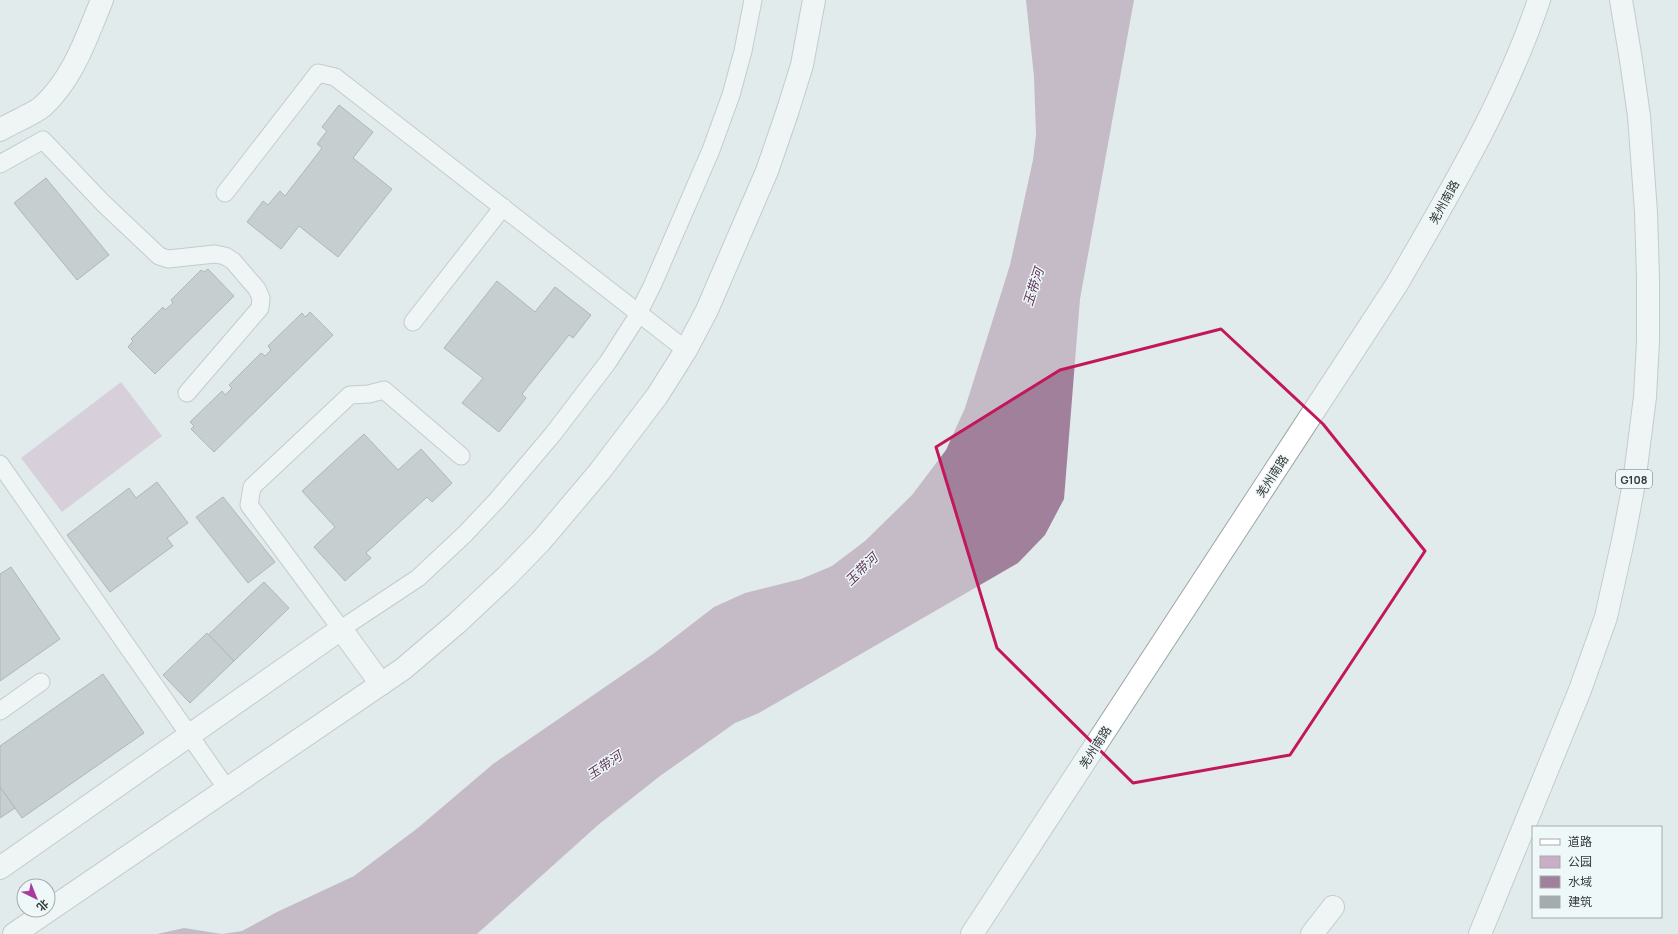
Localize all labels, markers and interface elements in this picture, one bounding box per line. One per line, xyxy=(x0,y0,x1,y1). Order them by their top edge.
street label: 羌州南路 xyxy=(1425,177,1463,227)
water label: 玉带河 xyxy=(1018,263,1049,308)
street label: 羌州南路 xyxy=(1252,451,1292,501)
road number: G108 xyxy=(1616,470,1652,488)
water label: 玉带河 xyxy=(841,547,883,589)
street label: 羌州南路 xyxy=(1075,722,1115,772)
water label: 玉带河 xyxy=(583,745,628,783)
legend xyxy=(1532,826,1662,918)
text: 道路 xyxy=(1568,833,1592,850)
text: 公园 xyxy=(1568,853,1592,870)
text: 水域 xyxy=(1568,873,1592,890)
north arrow xyxy=(16,878,56,918)
text: 建筑 xyxy=(1568,893,1592,910)
text: 北 xyxy=(34,896,52,915)

